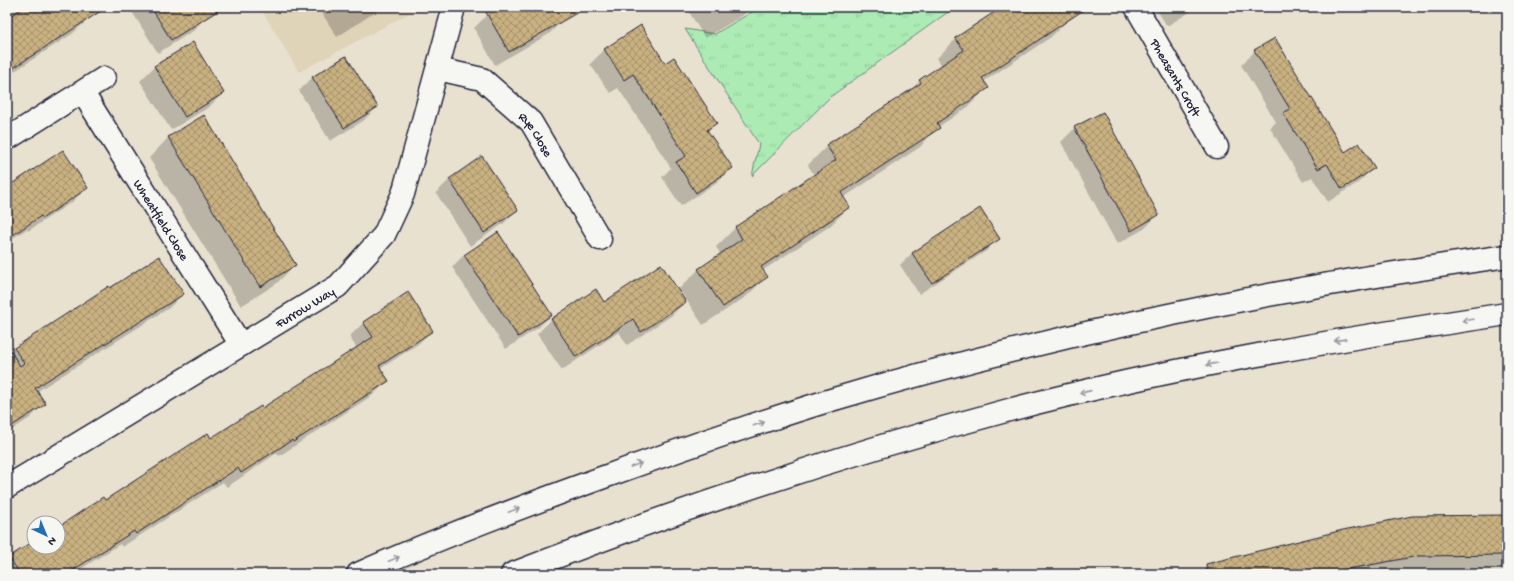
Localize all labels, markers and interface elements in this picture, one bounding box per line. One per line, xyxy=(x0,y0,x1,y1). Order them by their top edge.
street label: Pheasants Croft xyxy=(1146,36,1204,121)
street label: Rye Close xyxy=(515,110,555,160)
street label: Wheatfield Close xyxy=(129,177,191,264)
street label: Furrow Way xyxy=(273,285,339,333)
one-way arrow xyxy=(1462,316,1475,324)
one-way arrow xyxy=(1334,337,1347,345)
one-way arrow xyxy=(1206,361,1219,369)
one-way arrow xyxy=(1079,389,1092,397)
one-way arrow xyxy=(753,419,765,427)
one-way arrow xyxy=(630,461,642,469)
one-way arrow xyxy=(508,506,520,513)
north arrow xyxy=(26,515,66,555)
text: N xyxy=(45,534,58,548)
one-way arrow xyxy=(387,555,399,562)

